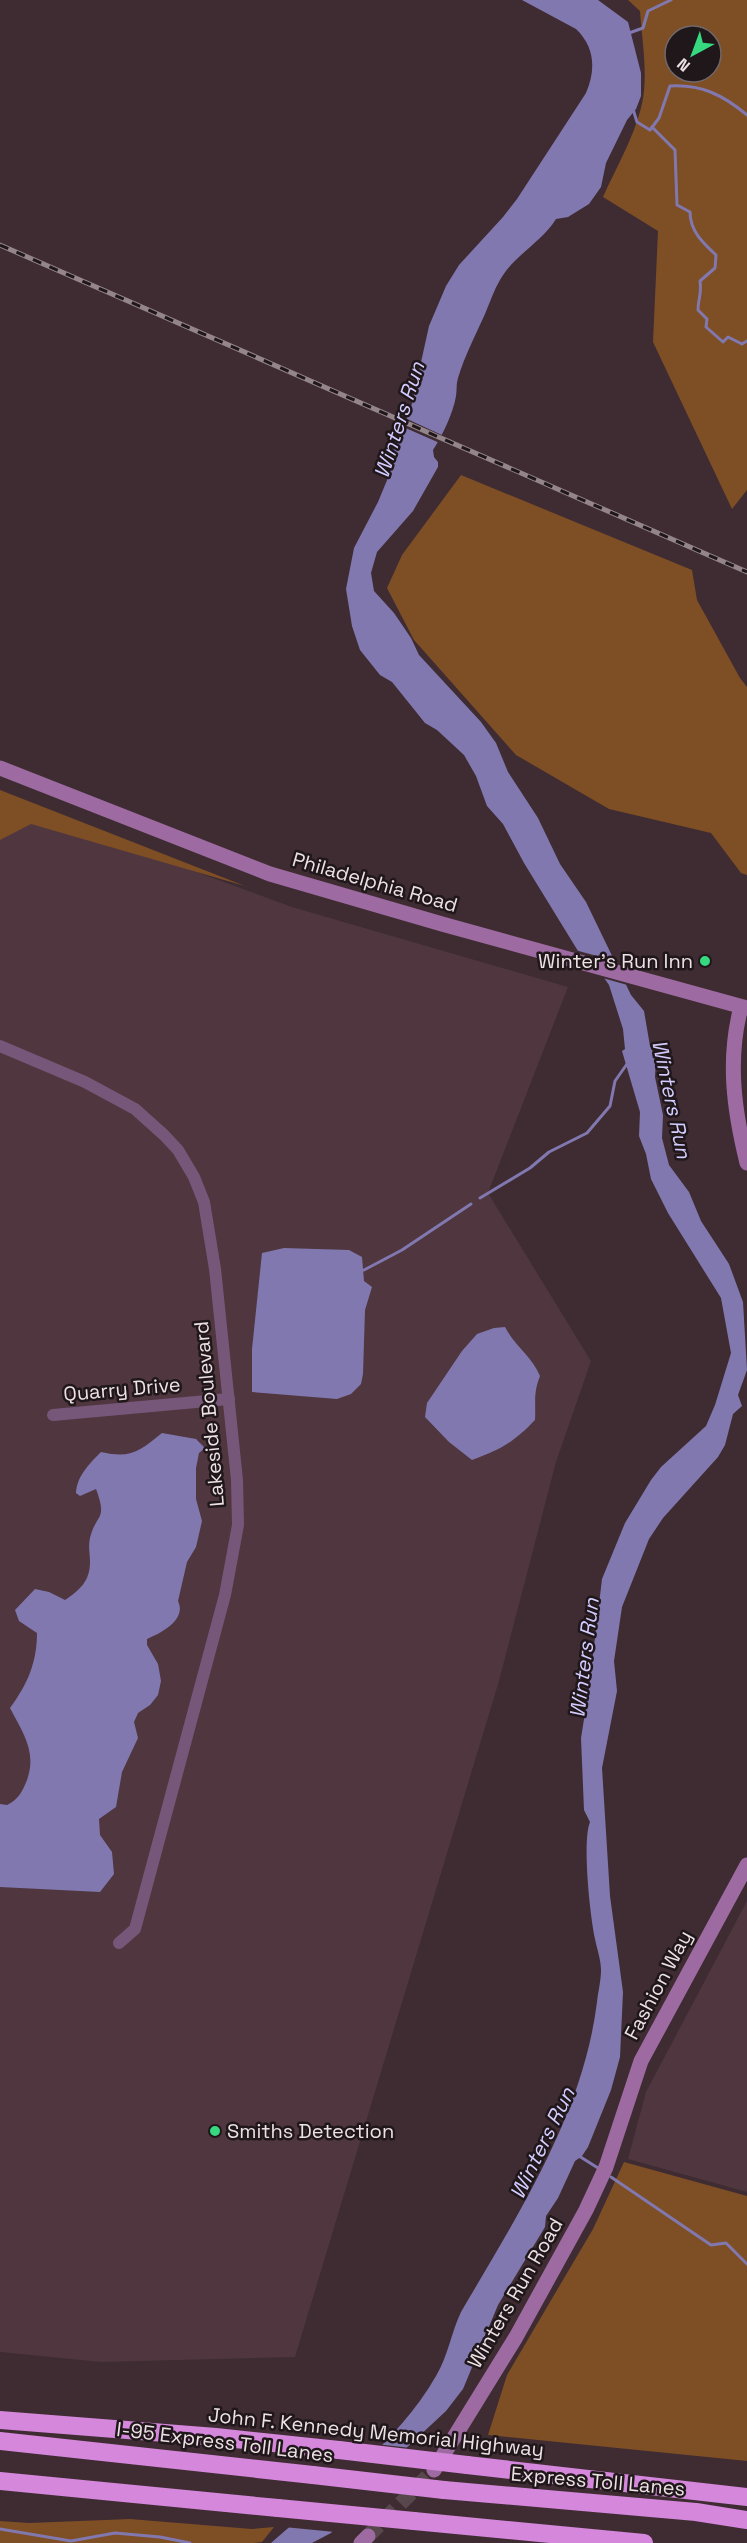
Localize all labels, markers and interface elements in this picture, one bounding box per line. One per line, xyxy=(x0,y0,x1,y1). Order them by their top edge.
north arrow xyxy=(663,24,723,84)
text: N xyxy=(673,53,694,76)
water label: Winters Run xyxy=(367,357,431,482)
street label: Philadelphia Road xyxy=(289,846,461,918)
place label: Winter's Run Inn xyxy=(538,948,693,974)
marker: Winter's Run Inn xyxy=(698,954,712,968)
water label: Winters Run xyxy=(646,1037,698,1162)
street label: Lakeside Boulevard xyxy=(188,1320,230,1508)
street label: Quarry Drive xyxy=(62,1371,182,1407)
water label: Winters Run xyxy=(563,1595,605,1720)
street label: Fashion Way xyxy=(618,1926,698,2044)
water label: Winters Run xyxy=(503,2082,581,2203)
place label: Smiths Detection xyxy=(227,2118,394,2144)
marker: Smiths Detection xyxy=(208,2124,222,2138)
street label: Winters Run Road xyxy=(461,2213,569,2373)
street label: John F. Kennedy Memorial Highway xyxy=(207,2401,545,2463)
street label: I-95 Express Toll Lanes xyxy=(115,2416,335,2468)
street label: Express Toll Lanes xyxy=(510,2460,686,2502)

